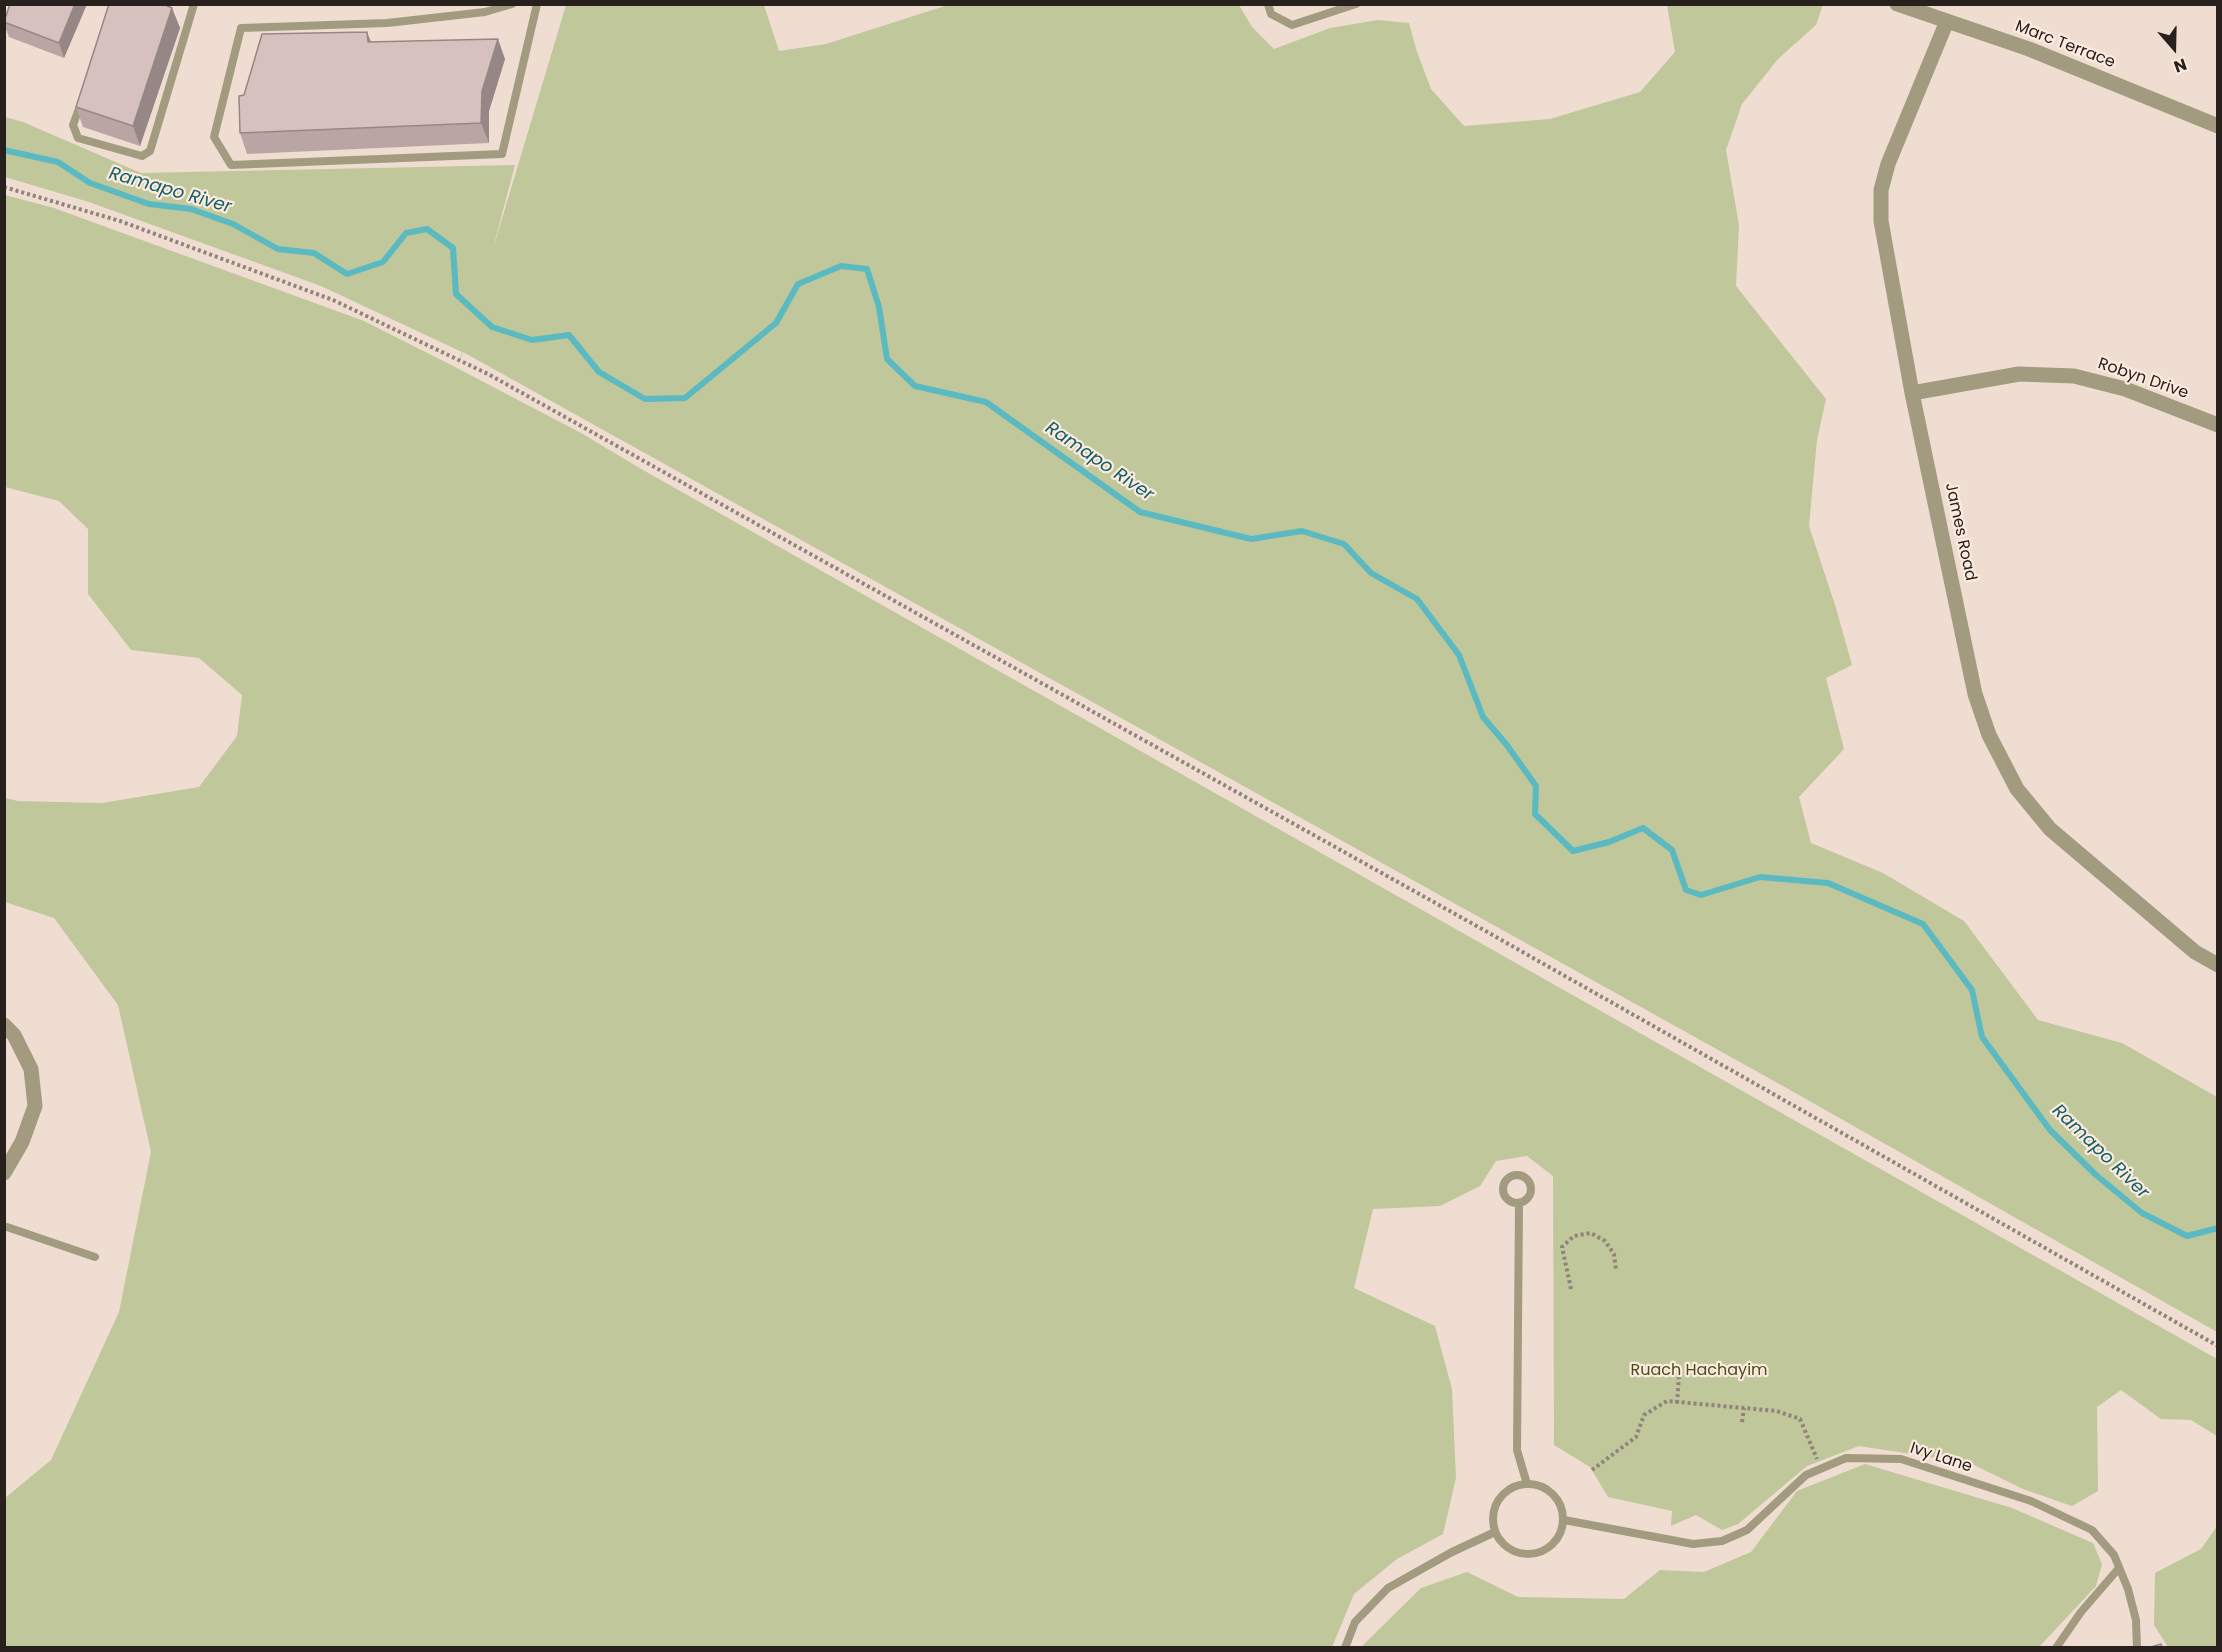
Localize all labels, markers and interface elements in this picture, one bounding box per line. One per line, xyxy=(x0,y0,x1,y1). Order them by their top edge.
street label: Marc Terrace xyxy=(2012,17,2118,73)
north arrow xyxy=(2144,18,2204,78)
text: N xyxy=(2171,53,2190,78)
water label: Ramapo River xyxy=(106,163,234,219)
street label: Robyn Drive xyxy=(2095,355,2191,403)
water label: Ramapo River xyxy=(1041,418,1157,506)
street label: James Road xyxy=(1940,481,1980,583)
water label: Ramapo River xyxy=(2047,1100,2153,1204)
park label: Ruach Hachayim xyxy=(1630,1361,1768,1381)
street label: Ivy Lane xyxy=(1908,1439,1974,1477)

